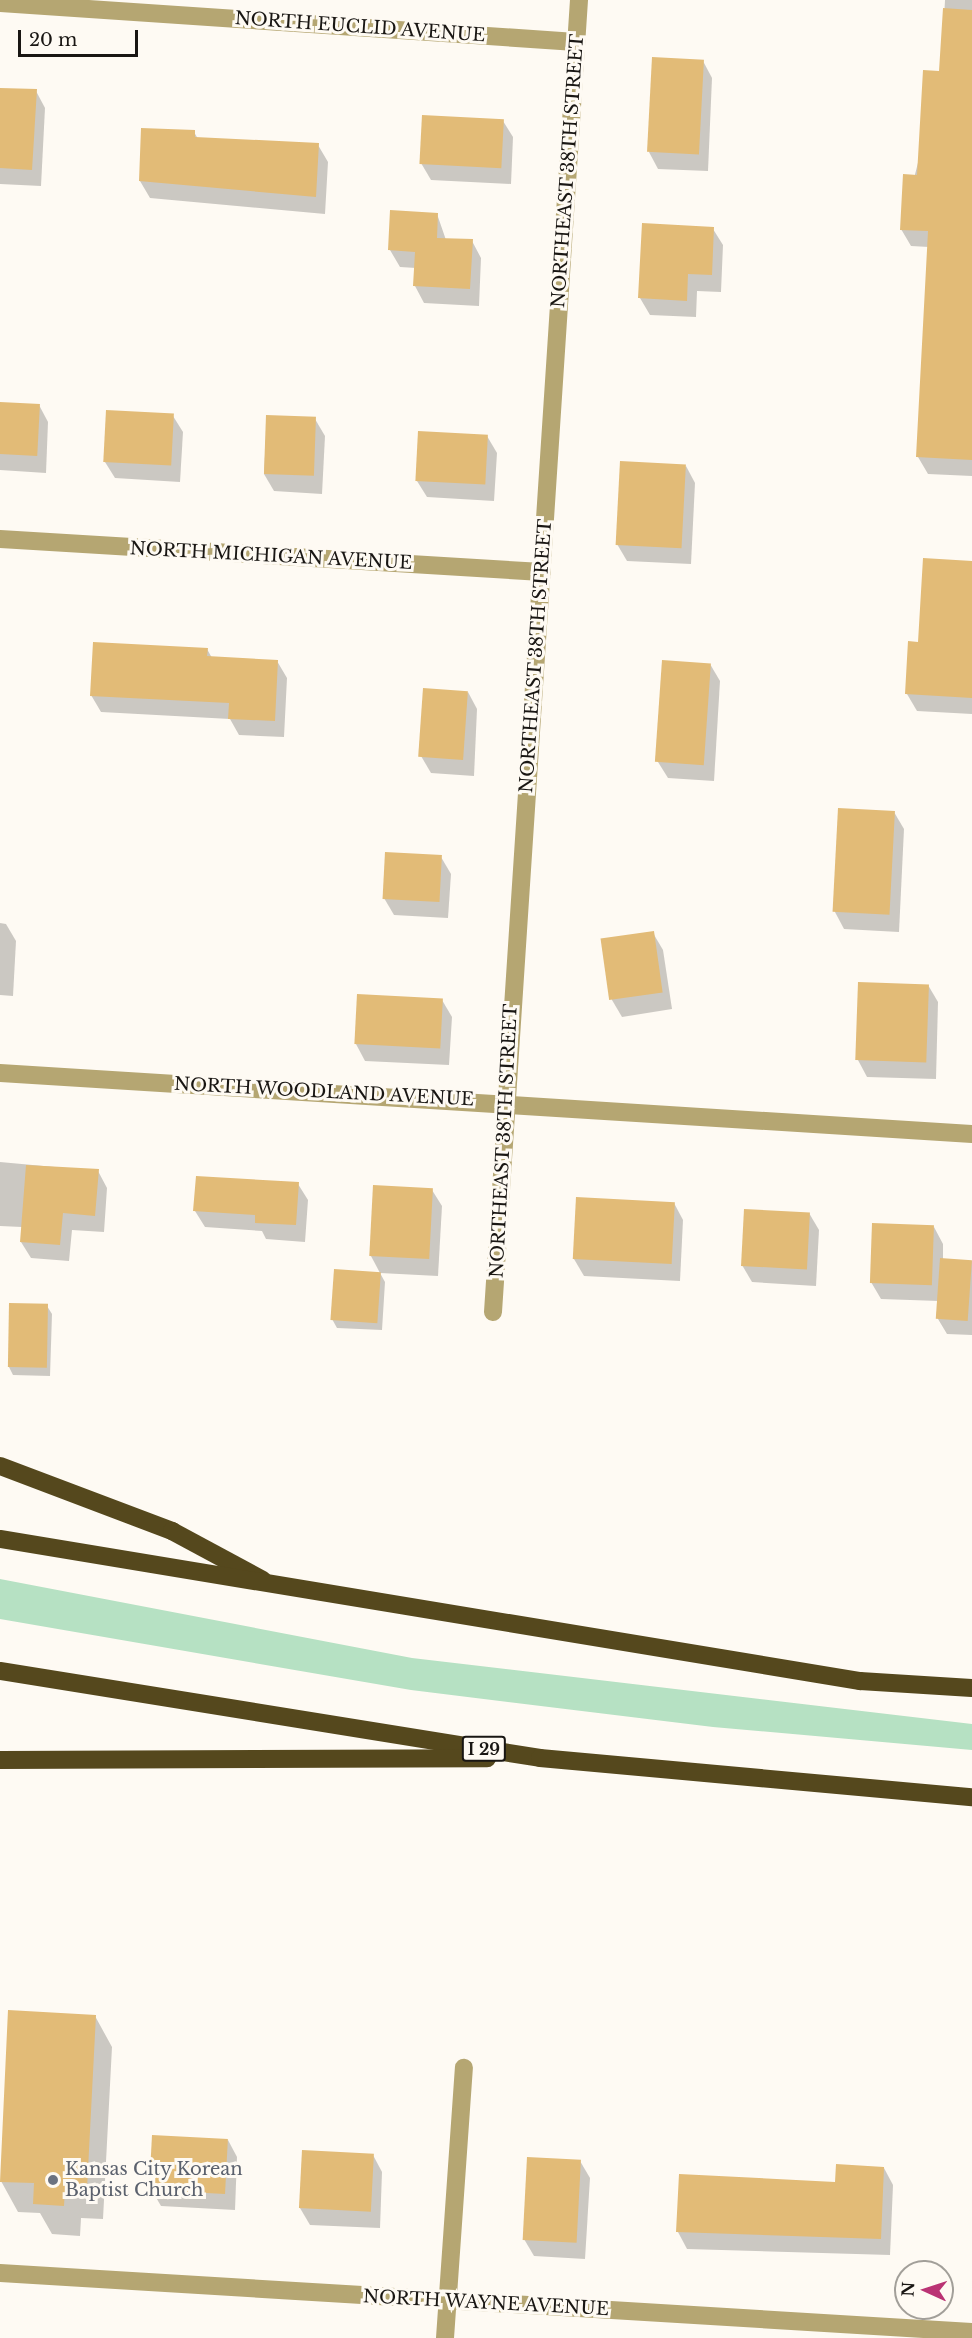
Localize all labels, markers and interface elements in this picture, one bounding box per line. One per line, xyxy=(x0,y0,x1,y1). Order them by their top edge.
street label: NORTH EUCLID AVENUE xyxy=(234,7,486,47)
scale bar xyxy=(21,18,141,56)
text: 20 m xyxy=(29,29,77,51)
street label: NORTHEAST 38TH STREET xyxy=(548,33,588,309)
street label: NORTHEAST 38TH STREET xyxy=(516,518,556,794)
street label: NORTH MICHIGAN AVENUE xyxy=(129,538,413,574)
street label: NORTHEAST 38TH STREET xyxy=(486,1003,522,1279)
street label: NORTH WOODLAND AVENUE xyxy=(173,1073,475,1111)
road number: I 29 xyxy=(462,1736,506,1762)
place label: Kansas City Korean Baptist Church xyxy=(65,2159,243,2202)
marker: Kansas City Korean Baptist Church xyxy=(46,2173,60,2187)
north arrow xyxy=(894,2260,954,2320)
text: N xyxy=(898,2281,918,2297)
street label: NORTH WAYNE AVENUE xyxy=(362,2286,610,2320)

